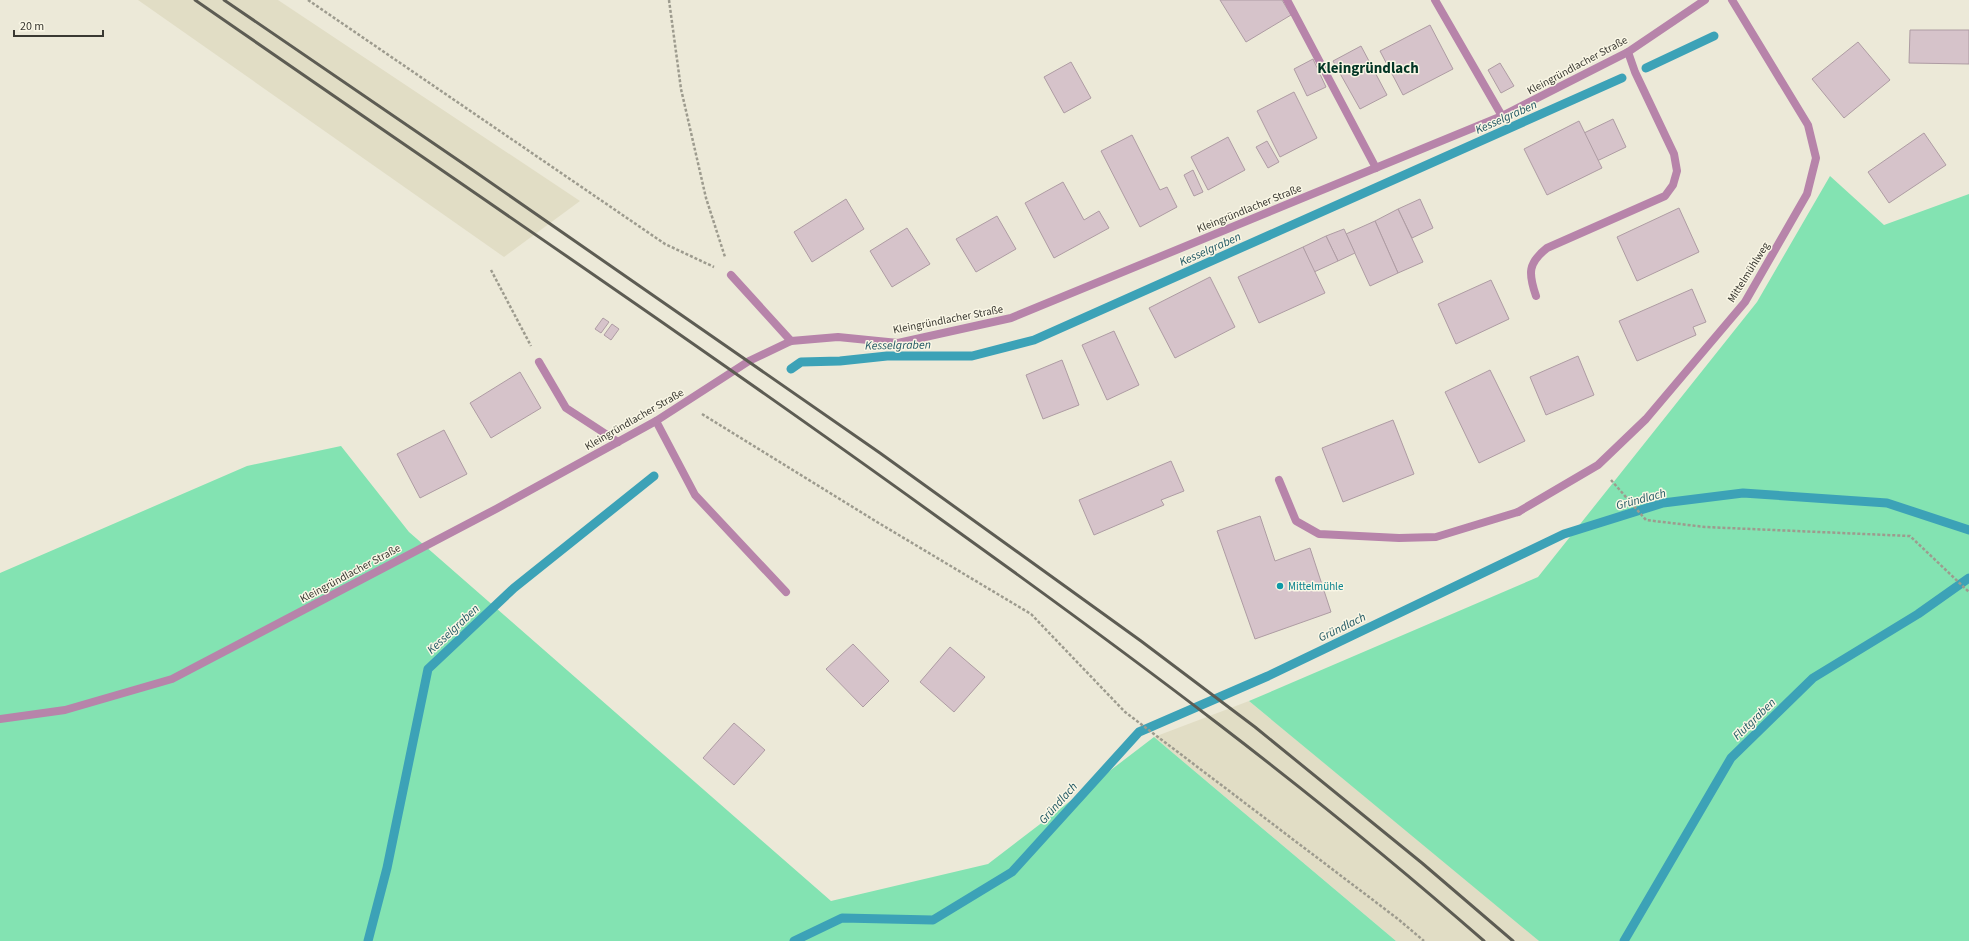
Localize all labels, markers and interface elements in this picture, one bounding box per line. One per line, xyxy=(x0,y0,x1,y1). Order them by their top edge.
scale bar xyxy=(14,12,103,38)
text: 20 m xyxy=(20,18,44,35)
street label: Kleingründlacher Straße xyxy=(1524,32,1631,98)
district label: Kleingründlach xyxy=(1317,58,1419,79)
water label: Kesselgraben xyxy=(1473,96,1540,139)
street label: Kleingründlacher Straße xyxy=(1195,180,1304,236)
water label: Kesselgraben xyxy=(1177,228,1244,271)
street label: Mittelmühlweg xyxy=(1724,239,1773,305)
street label: Kleingründlacher Straße xyxy=(892,301,1005,338)
water label: Kesselgraben xyxy=(865,336,931,355)
street label: Kleingründlacher Straße xyxy=(582,385,687,454)
water label: Gründlach xyxy=(1614,485,1668,514)
street label: Kleingründlacher Straße xyxy=(297,540,404,606)
place label: Mittelmühle xyxy=(1288,579,1344,594)
marker: Mittelmühle xyxy=(1275,581,1285,591)
water label: Kesselgraben xyxy=(423,601,483,658)
water label: Gründlach xyxy=(1316,609,1369,646)
water label: Flutgraben xyxy=(1729,695,1780,744)
water label: Gründlach xyxy=(1035,779,1082,828)

